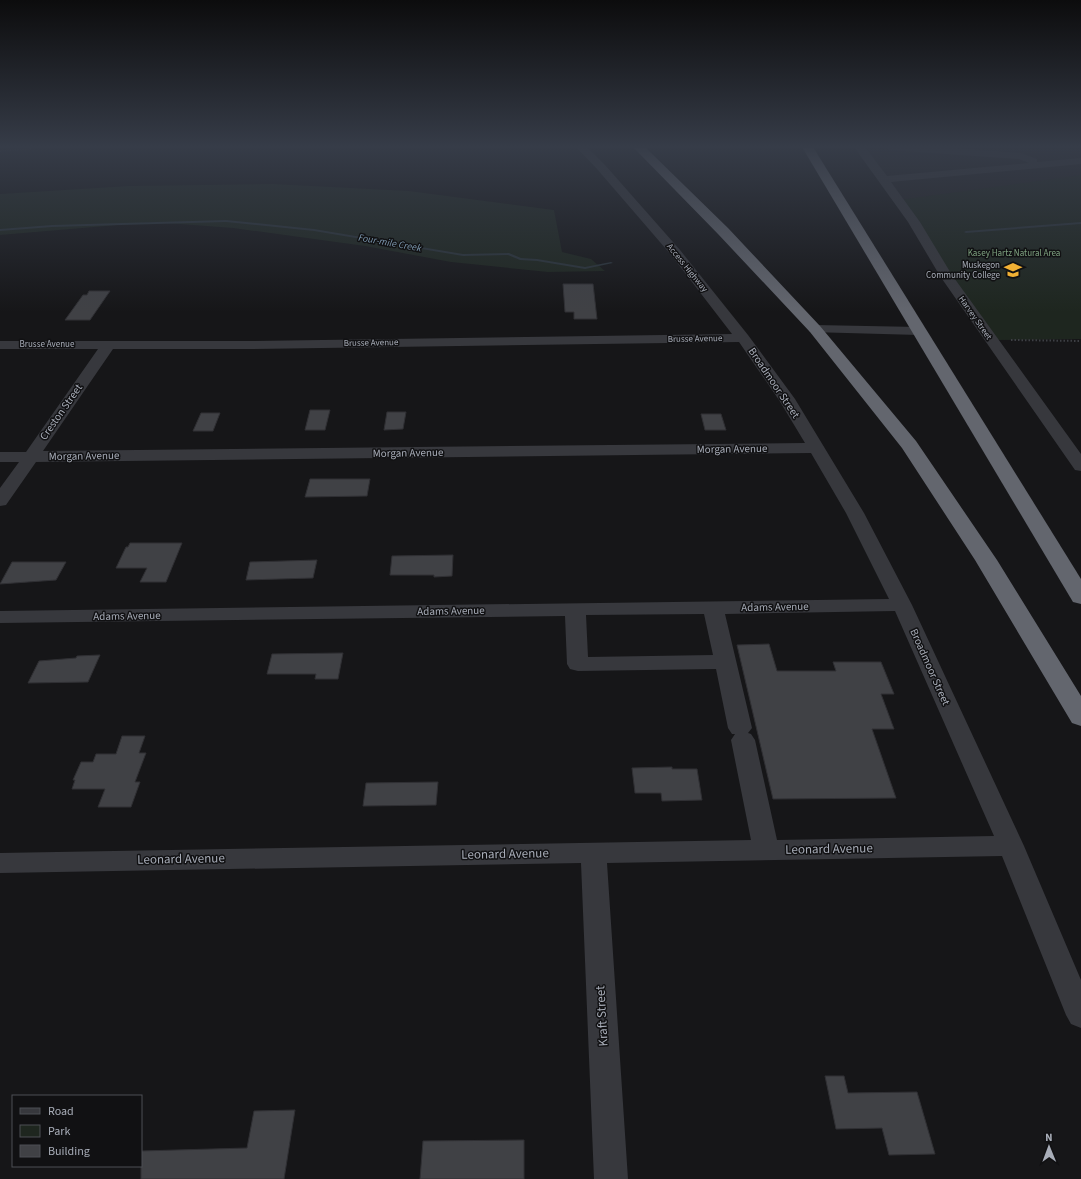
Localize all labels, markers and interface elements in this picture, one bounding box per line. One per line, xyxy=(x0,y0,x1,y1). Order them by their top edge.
water label: Four-mile Creek xyxy=(357,231,423,255)
street label: Access Highway xyxy=(663,241,711,296)
park label: Kasey Hartz Natural Area xyxy=(968,247,1060,260)
place label: Muskegon Community College xyxy=(926,259,1001,282)
school or university icon: Muskegon Community College xyxy=(1003,260,1023,280)
street label: Harvey Street xyxy=(955,293,995,343)
street label: Brusse Avenue xyxy=(667,332,723,346)
street label: Brusse Avenue xyxy=(343,336,399,350)
street label: Brusse Avenue xyxy=(20,338,75,351)
street label: Broadmoor Street xyxy=(745,345,803,422)
street label: Creston Street xyxy=(36,381,86,443)
street label: Morgan Avenue xyxy=(697,441,768,457)
street label: Morgan Avenue xyxy=(373,445,444,461)
street label: Morgan Avenue xyxy=(49,448,120,464)
street label: Adams Avenue xyxy=(741,599,809,615)
street label: Adams Avenue xyxy=(417,603,485,619)
street label: Adams Avenue xyxy=(93,608,161,624)
street label: Broadmoor Street xyxy=(906,626,954,708)
street label: Leonard Avenue xyxy=(785,839,873,859)
street label: Leonard Avenue xyxy=(461,844,549,864)
street label: Leonard Avenue xyxy=(137,849,225,869)
street label: Kraft Street xyxy=(591,984,613,1047)
legend xyxy=(12,1095,142,1167)
text: Road xyxy=(48,1103,74,1120)
text: Park xyxy=(48,1123,70,1140)
north arrow xyxy=(1029,1127,1069,1167)
text: N xyxy=(1045,1130,1053,1145)
text: Building xyxy=(48,1143,90,1160)

